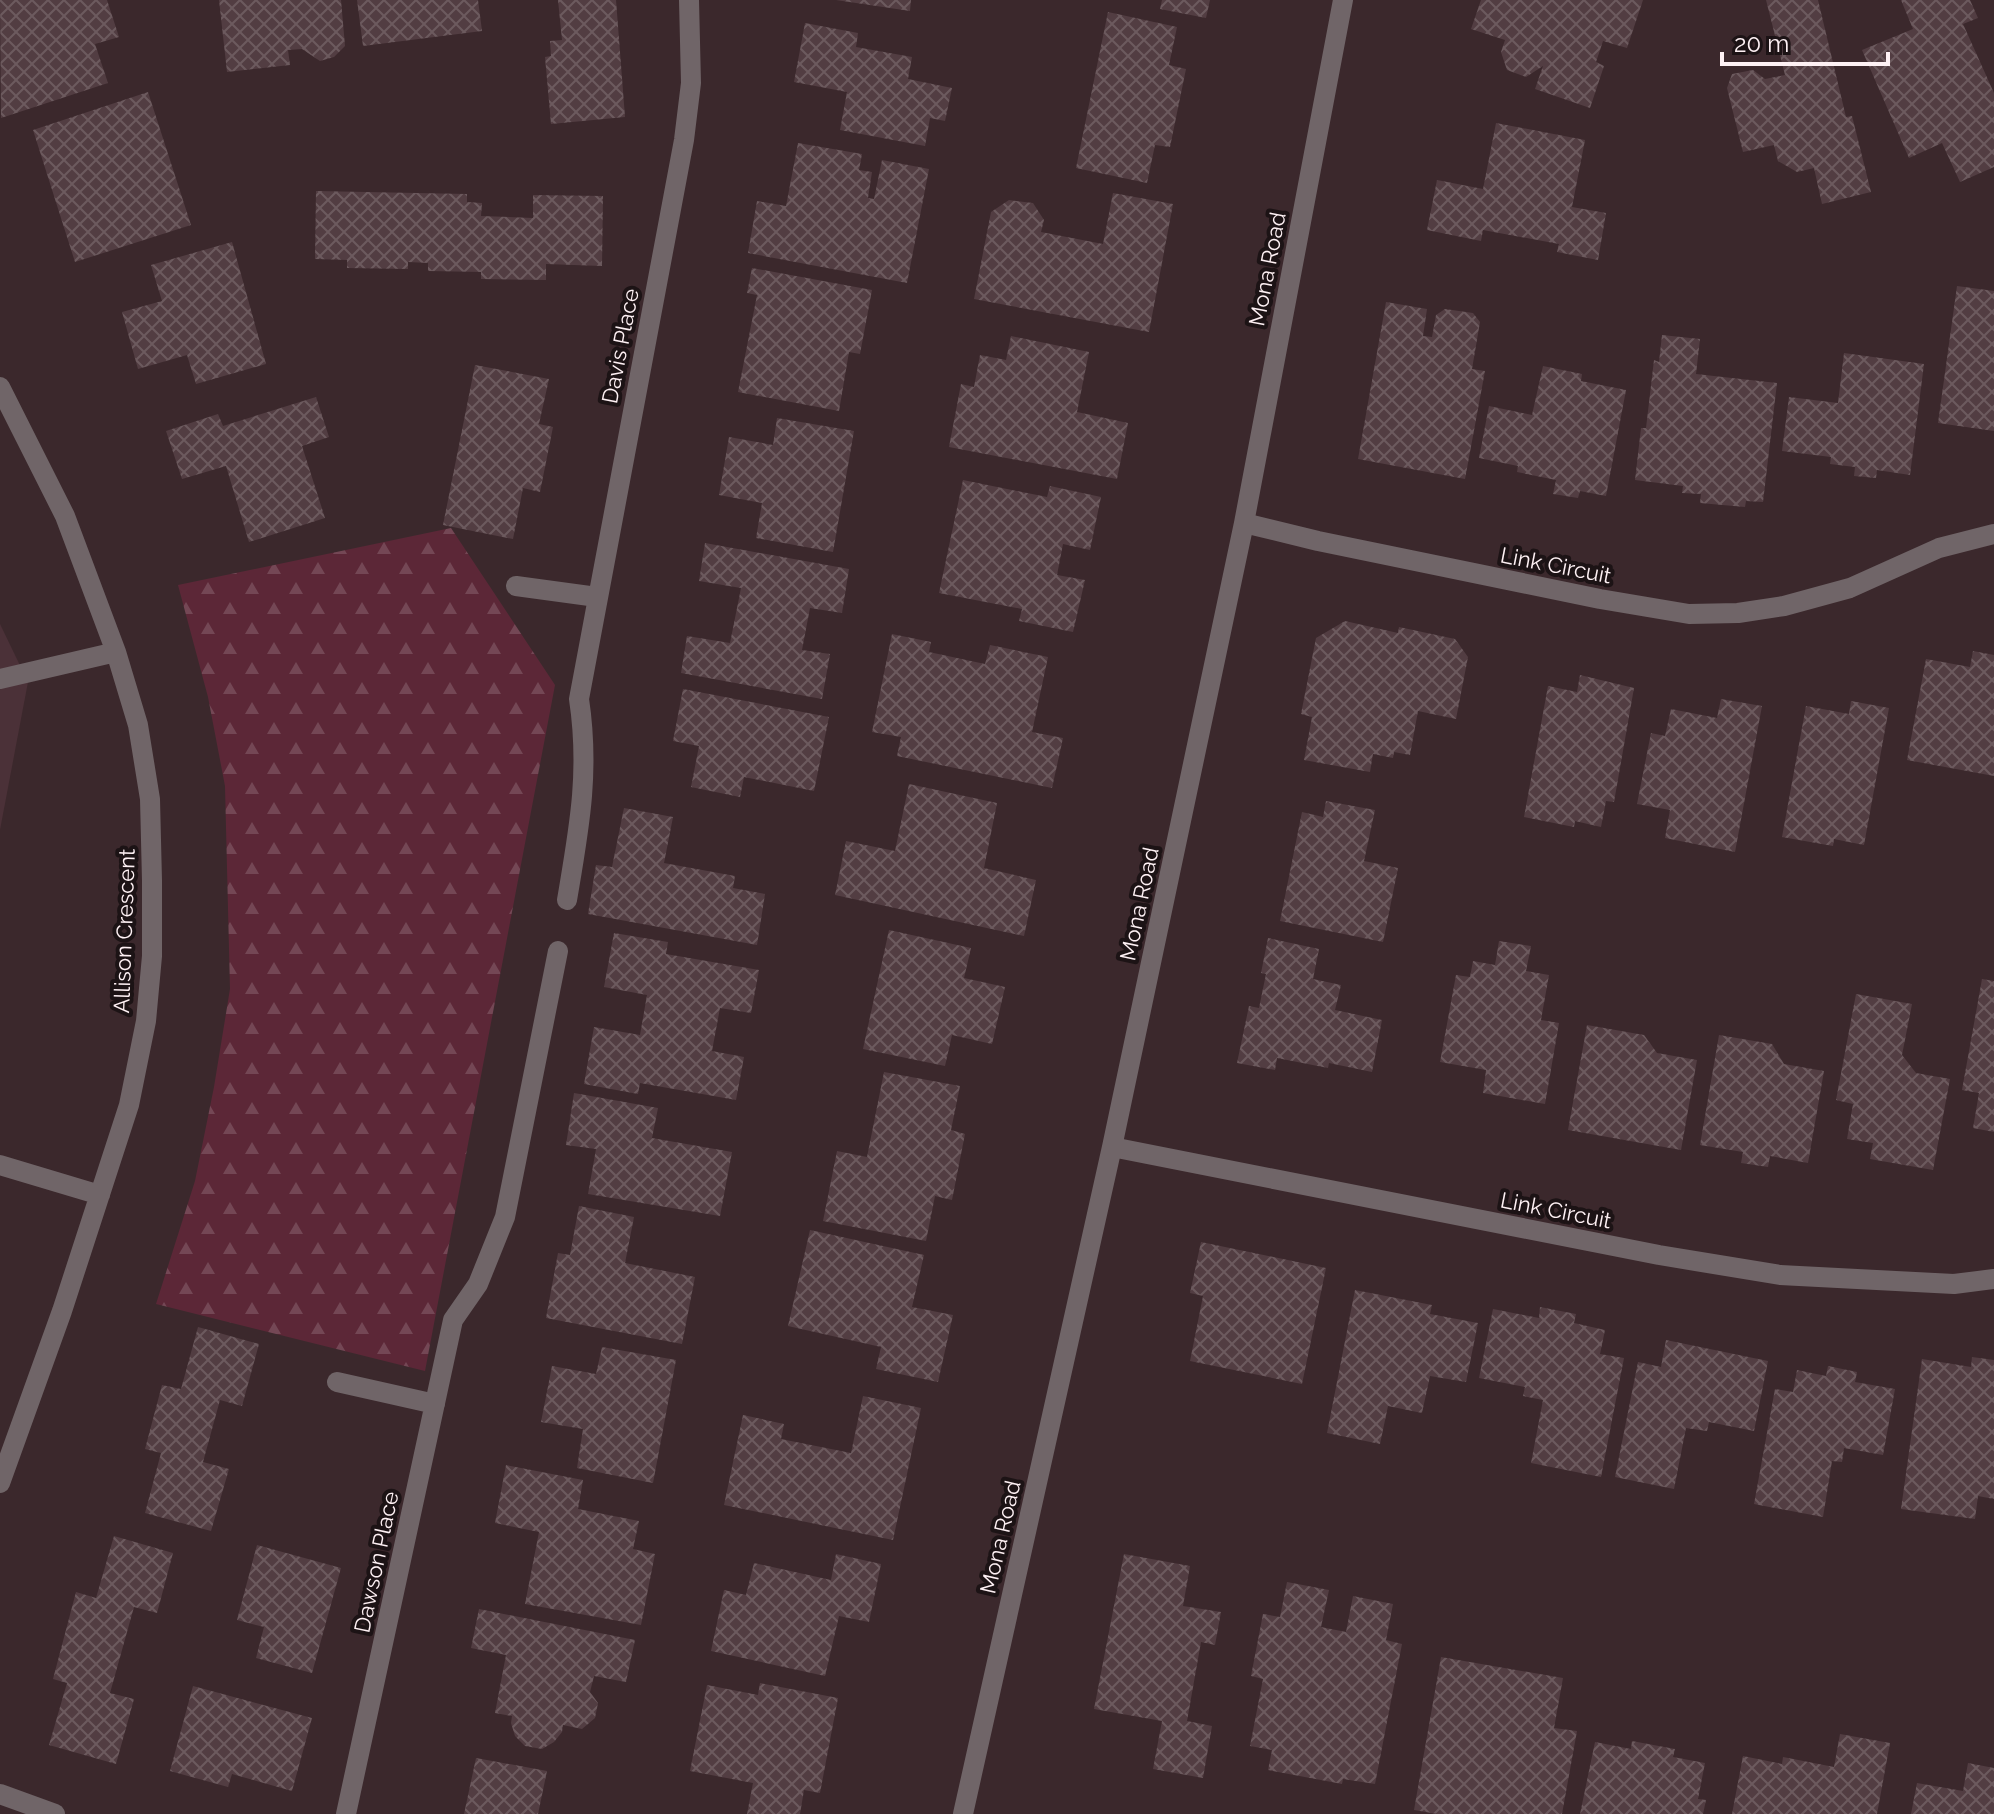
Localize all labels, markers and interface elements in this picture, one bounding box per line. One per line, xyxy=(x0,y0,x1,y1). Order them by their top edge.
scale bar xyxy=(1722,16,1888,66)
text: 20 m xyxy=(1734,29,1789,58)
street label: Mona Road xyxy=(1243,210,1291,328)
street label: Davis Place xyxy=(596,286,644,406)
street label: Link Circuit xyxy=(1498,542,1614,589)
street label: Mona Road xyxy=(1114,845,1164,963)
street label: Allison Crescent xyxy=(108,848,140,1014)
street label: Link Circuit xyxy=(1498,1187,1614,1234)
street label: Mona Road xyxy=(974,1478,1026,1596)
street label: Dawson Place xyxy=(348,1489,404,1635)

